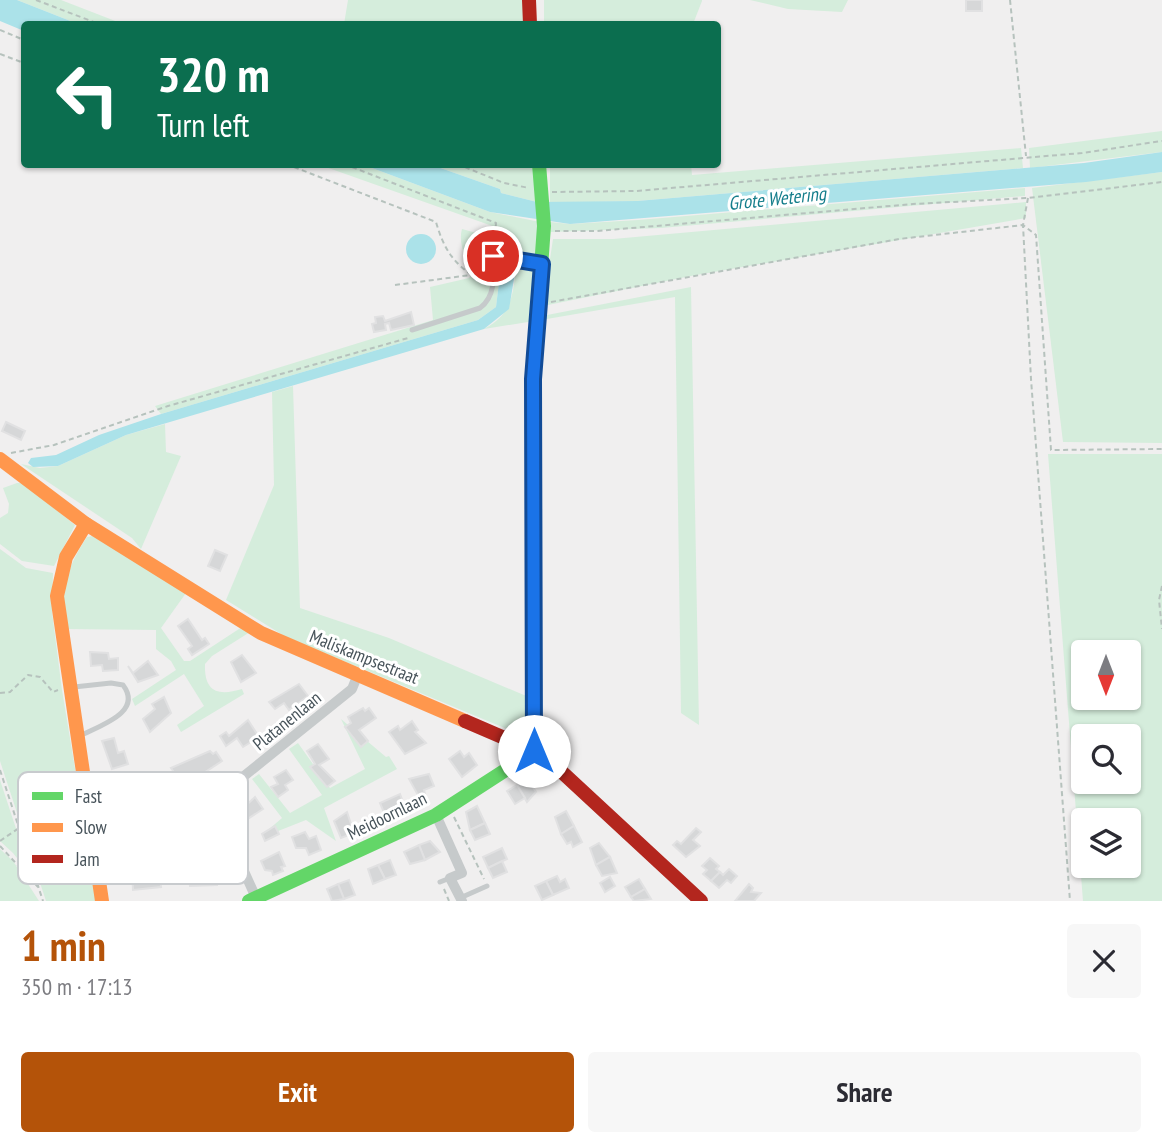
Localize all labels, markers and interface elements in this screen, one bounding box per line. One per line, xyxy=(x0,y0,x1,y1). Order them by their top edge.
text: 320 m xyxy=(157,42,270,106)
icon: left xyxy=(42,49,133,140)
text: Turn left xyxy=(157,104,249,146)
water label: Grote Wetering xyxy=(727,181,829,215)
pin xyxy=(463,226,523,286)
icon: arrive xyxy=(474,237,512,275)
street label: Maliskampsestraat xyxy=(306,624,422,689)
north arrow xyxy=(1071,640,1141,710)
map controls xyxy=(1071,640,1141,878)
street label: Platanenlaan xyxy=(248,686,326,755)
position arrow xyxy=(497,714,571,788)
button: search xyxy=(1071,724,1141,794)
legend xyxy=(18,772,248,884)
text: Fast xyxy=(75,784,103,808)
street label: Meidoornlaan xyxy=(343,786,430,845)
button: layers xyxy=(1071,808,1141,878)
text: Slow xyxy=(75,815,108,839)
text: Jam xyxy=(74,847,100,871)
text: 1 min xyxy=(21,918,106,973)
button: close xyxy=(1067,924,1141,998)
text: 350 m · 17:13 xyxy=(21,972,133,1001)
button: Exit xyxy=(21,1052,574,1132)
button: Share xyxy=(588,1052,1141,1132)

